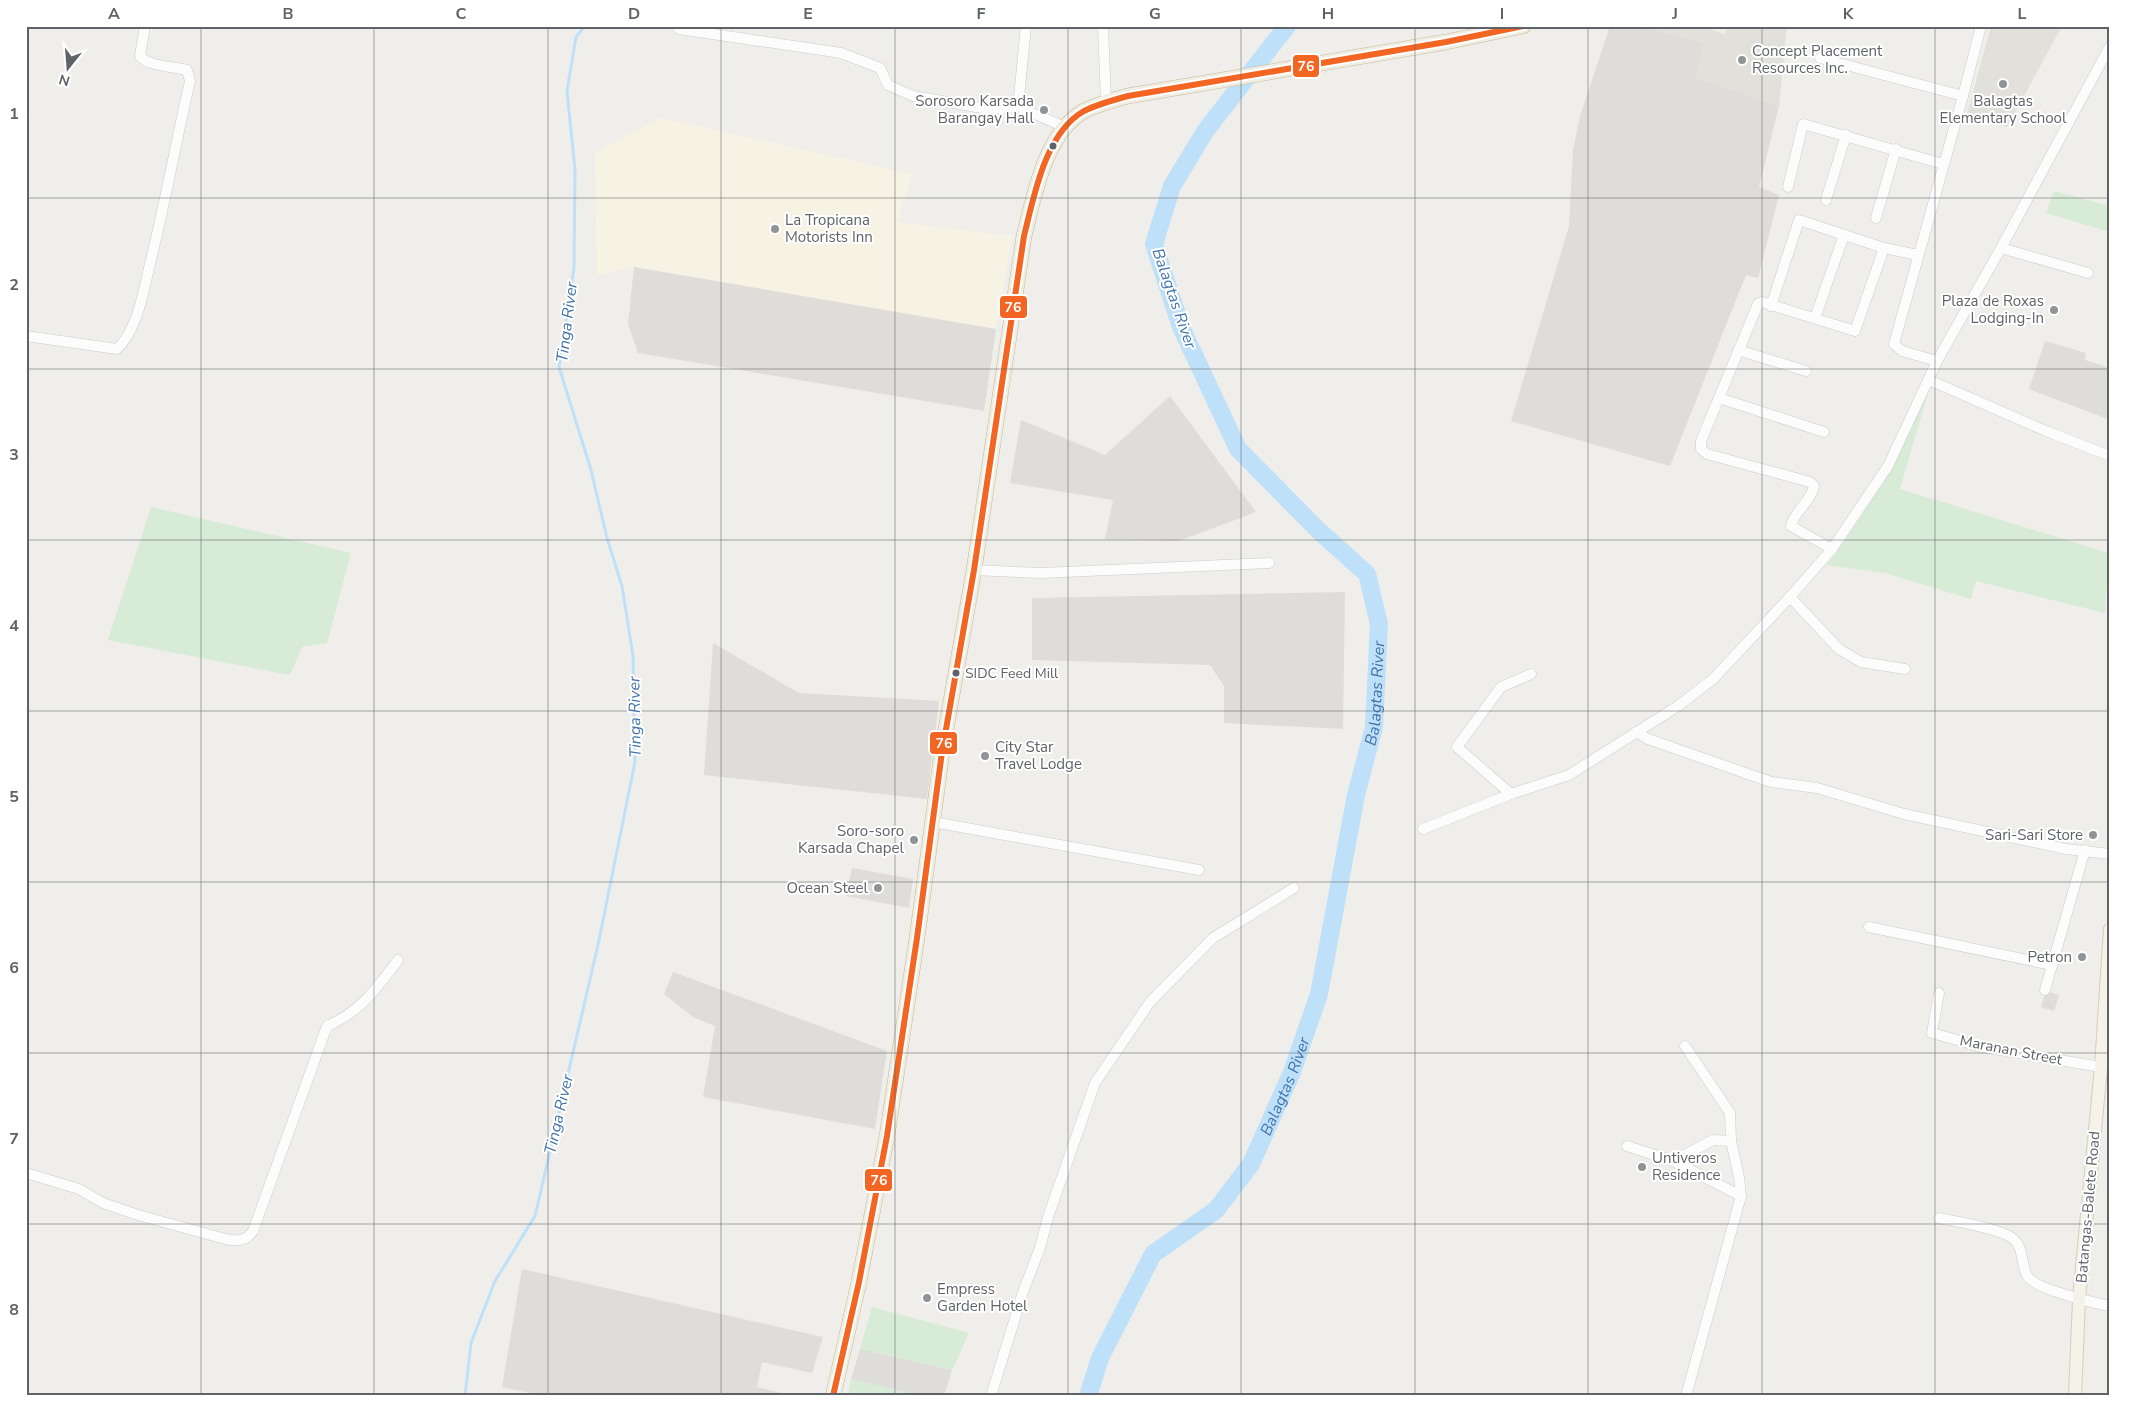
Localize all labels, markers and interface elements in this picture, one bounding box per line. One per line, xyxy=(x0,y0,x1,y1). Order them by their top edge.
text: A xyxy=(108,3,120,25)
text: B xyxy=(282,3,294,25)
text: C xyxy=(456,3,467,25)
text: D xyxy=(628,3,640,25)
text: E xyxy=(803,3,813,25)
text: F xyxy=(977,3,986,25)
text: G xyxy=(1149,3,1161,25)
text: H xyxy=(1322,3,1334,25)
text: I xyxy=(1500,3,1504,25)
text: J xyxy=(1671,3,1678,25)
text: K xyxy=(1843,3,1855,25)
text: L xyxy=(2018,3,2027,25)
place label: Concept Placement Resources Inc. xyxy=(1752,41,1883,78)
north arrow xyxy=(42,42,92,92)
line badge: 76 xyxy=(1292,54,1320,78)
marker: Concept Placement Resources Inc. xyxy=(1736,54,1748,66)
text: 76 xyxy=(1298,57,1314,76)
text: N xyxy=(57,69,72,91)
marker: Balagtas Elementary School xyxy=(1997,78,2009,90)
place label: Sorosoro Karsada Barangay Hall xyxy=(915,91,1035,128)
place label: Balagtas Elementary School xyxy=(1940,91,2067,128)
text: 1 xyxy=(9,103,19,125)
marker: Sorosoro Karsada Barangay Hall xyxy=(1038,104,1050,116)
unlabelled marker xyxy=(1048,141,1058,151)
place label: La Tropicana Motorists Inn xyxy=(785,210,873,247)
marker: La Tropicana Motorists Inn xyxy=(769,223,781,235)
water label: Balagtas River xyxy=(1147,245,1202,353)
text: 2 xyxy=(9,274,19,296)
water label: Tinga River xyxy=(551,279,583,364)
place label: Plaza de Roxas Lodging-In xyxy=(1942,291,2044,328)
line badge: 76 xyxy=(999,295,1028,319)
text: 76 xyxy=(1005,298,1021,317)
marker: Plaza de Roxas Lodging-In xyxy=(2048,304,2060,316)
text: 3 xyxy=(9,444,19,466)
text: 4 xyxy=(9,615,19,637)
water label: Balagtas River xyxy=(1360,639,1390,748)
place label: SIDC Feed Mill xyxy=(965,664,1059,683)
marker: SIDC Feed Mill xyxy=(951,668,961,678)
water label: Tinga River xyxy=(623,675,647,758)
line badge: 76 xyxy=(929,731,958,755)
text: 76 xyxy=(936,734,952,753)
place label: City Star Travel Lodge xyxy=(995,737,1082,774)
marker: City Star Travel Lodge xyxy=(979,750,991,762)
text: 5 xyxy=(9,786,19,808)
place label: Soro-soro Karsada Chapel xyxy=(798,821,905,858)
place label: Sari-Sari Store xyxy=(1985,825,2083,845)
marker: Sari-Sari Store xyxy=(2087,829,2099,841)
marker: Soro-soro Karsada Chapel xyxy=(908,834,920,846)
place label: Ocean Steel xyxy=(787,878,869,898)
marker: Ocean Steel xyxy=(872,882,884,894)
place label: Petron xyxy=(2027,947,2072,967)
marker: Petron xyxy=(2076,951,2088,963)
text: 6 xyxy=(9,957,19,979)
street label: Maranan Street xyxy=(1958,1030,2065,1070)
water label: Balagtas River xyxy=(1255,1033,1316,1139)
water label: Tinga River xyxy=(539,1071,579,1156)
text: 7 xyxy=(9,1128,19,1150)
street label: Batangas-Balete Road xyxy=(2071,1130,2105,1284)
place label: Untiveros Residence xyxy=(1652,1148,1721,1185)
marker: Untiveros Residence xyxy=(1636,1161,1648,1173)
line badge: 76 xyxy=(864,1168,893,1192)
text: 76 xyxy=(871,1171,887,1190)
place label: Empress Garden Hotel xyxy=(937,1279,1028,1316)
marker: Empress Garden Hotel xyxy=(921,1292,933,1304)
text: 8 xyxy=(9,1299,19,1321)

